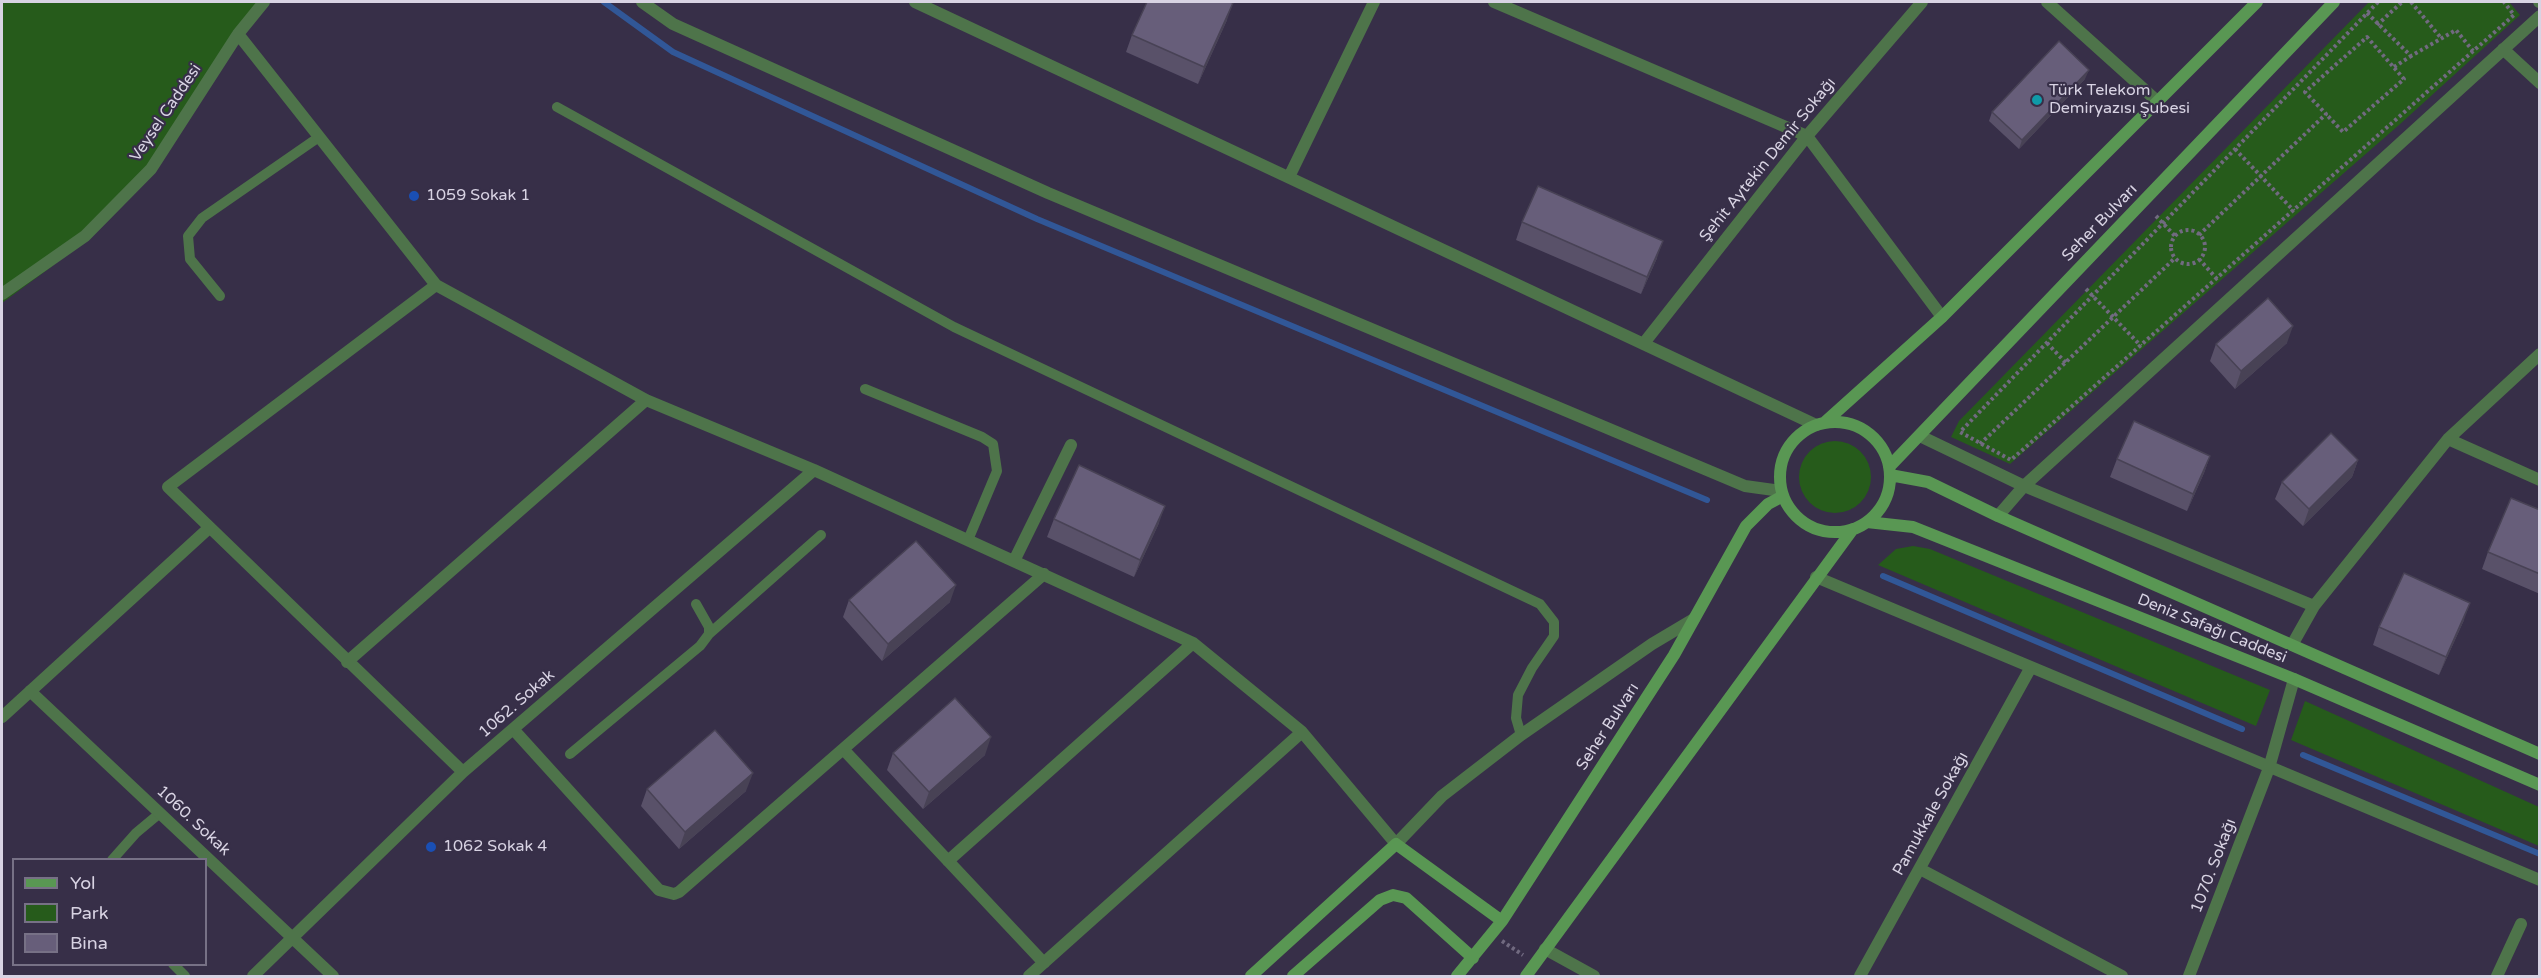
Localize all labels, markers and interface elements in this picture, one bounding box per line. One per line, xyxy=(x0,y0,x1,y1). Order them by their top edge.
street label: Veysel Caddesi xyxy=(126,61,206,165)
street label: Şehit Aytekin Demir Sokağı xyxy=(1696,74,1840,246)
place label: Türk Telekom Demiryazısı Şubesi xyxy=(2049,81,2190,119)
marker: Türk Telekom Demiryazısı Şubesi xyxy=(2030,93,2044,107)
street label: Seher Bulvarı xyxy=(2058,180,2142,266)
place label: 1059 Sokak 1 xyxy=(426,186,530,206)
marker: 1059 Sokak 1 xyxy=(407,189,421,203)
street label: Deniz Safağı Caddesi xyxy=(2135,590,2289,668)
street label: 1062. Sokak xyxy=(475,666,559,742)
street label: Seher Bulvarı xyxy=(1573,680,1643,774)
street label: Pamukkale Sokağı xyxy=(1889,749,1973,879)
street label: 1060. Sokak xyxy=(152,782,234,860)
street label: 1070. Sokağı xyxy=(2187,816,2241,916)
place label: 1062 Sokak 4 xyxy=(443,837,547,857)
marker: 1062 Sokak 4 xyxy=(424,840,438,854)
legend xyxy=(12,858,207,966)
text: Yol xyxy=(70,872,96,894)
text: Park xyxy=(70,902,108,924)
text: Bina xyxy=(70,932,108,954)

